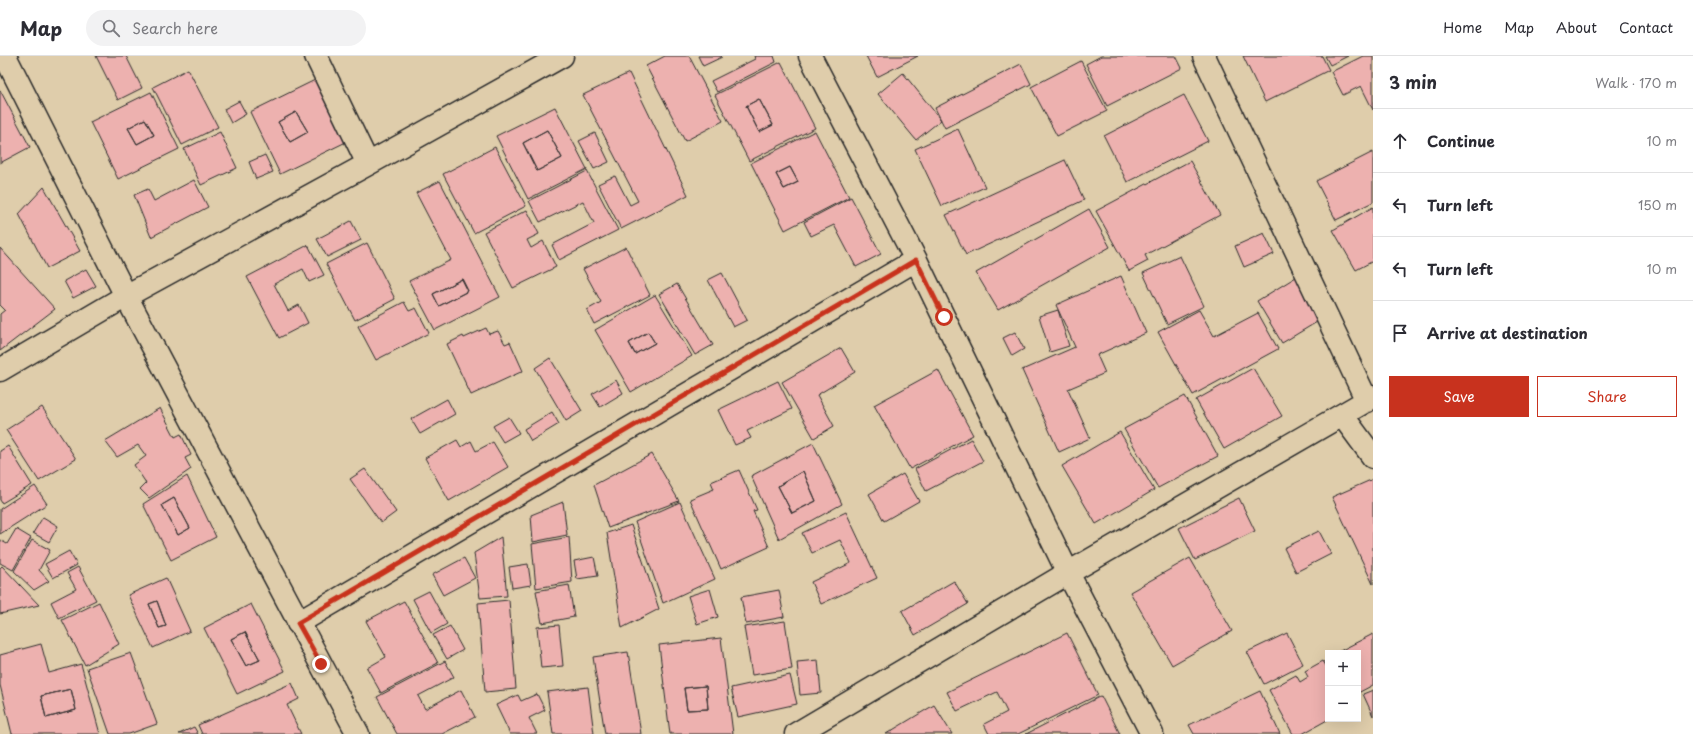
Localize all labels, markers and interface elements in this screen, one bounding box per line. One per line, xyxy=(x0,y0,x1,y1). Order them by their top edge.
search box xyxy=(86,10,366,46)
text: Map xyxy=(20,14,62,42)
text: Search here xyxy=(132,16,218,39)
icon: search xyxy=(100,17,122,39)
text: Home xyxy=(1443,17,1482,38)
text: Map xyxy=(1504,17,1534,38)
text: About xyxy=(1556,17,1597,38)
text: Contact xyxy=(1619,17,1673,38)
text: 3 min xyxy=(1389,69,1437,95)
text: Walk · 170 m xyxy=(1595,73,1677,92)
text: Continue xyxy=(1427,129,1495,152)
icon: ahead xyxy=(1389,130,1411,152)
text: 10 m xyxy=(1647,131,1677,150)
text: Turn left xyxy=(1427,193,1493,216)
icon: left xyxy=(1389,194,1411,216)
text: 150 m xyxy=(1638,195,1677,214)
text: Turn left xyxy=(1427,257,1493,280)
icon: left xyxy=(1389,258,1411,280)
text: 10 m xyxy=(1647,259,1677,278)
route start xyxy=(935,308,953,326)
text: Arrive at destination xyxy=(1427,321,1588,344)
icon: arrive xyxy=(1389,322,1411,344)
button: Save xyxy=(1389,376,1529,417)
button: Share xyxy=(1537,376,1677,417)
map controls xyxy=(1325,650,1361,722)
button: + xyxy=(1325,650,1361,686)
route end xyxy=(312,655,330,673)
button: − xyxy=(1325,686,1361,722)

